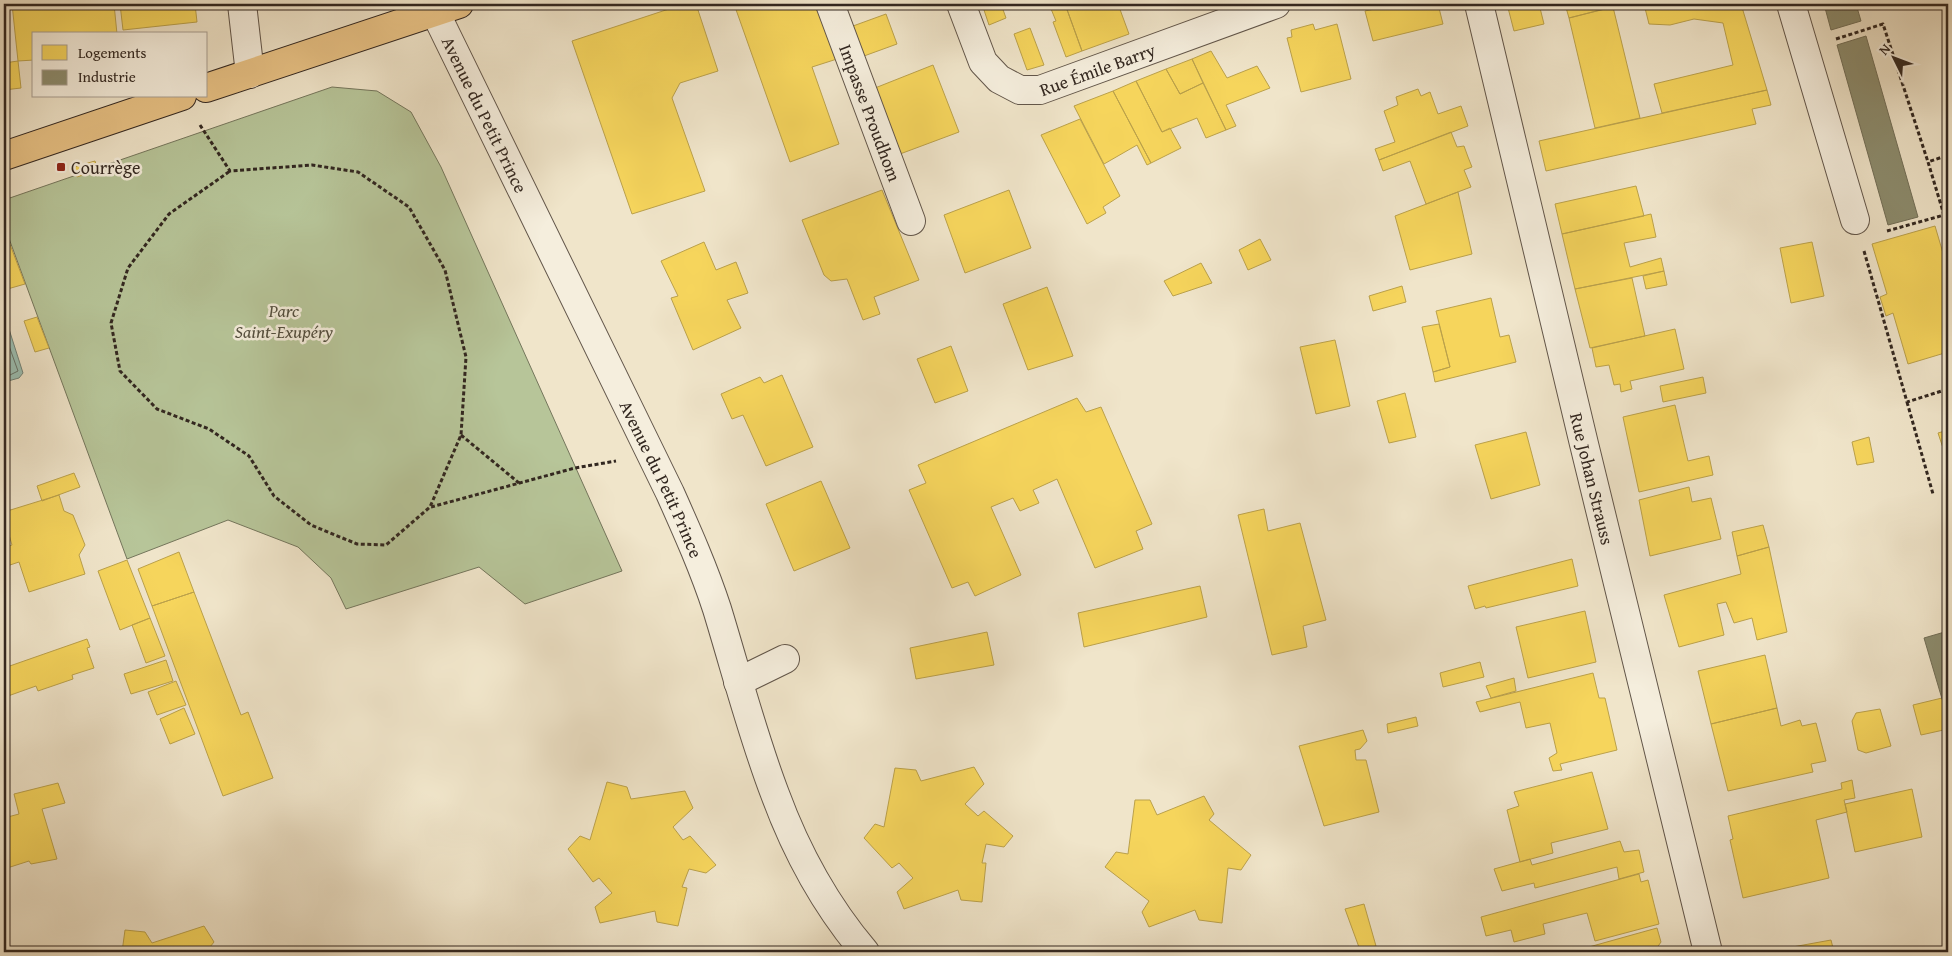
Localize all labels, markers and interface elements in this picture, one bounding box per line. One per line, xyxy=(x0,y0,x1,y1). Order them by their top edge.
legend xyxy=(32,32,208,98)
street label: Avenue du Petit Prince xyxy=(435,32,535,197)
north arrow xyxy=(1870,32,1920,82)
street label: Rue Émile Barry xyxy=(1036,36,1159,103)
text: N xyxy=(1874,39,1895,59)
street label: Impasse Proudhom xyxy=(833,40,909,185)
text: Logements xyxy=(78,42,146,63)
text: Industrie xyxy=(78,66,136,87)
place label: Courrège xyxy=(71,154,140,181)
marker: Courrège xyxy=(55,161,67,173)
park label: Parc Saint-Exupéry xyxy=(235,297,334,345)
street label: Avenue du Petit Prince xyxy=(613,395,710,562)
street label: Rue Johan Strauss xyxy=(1563,410,1622,547)

